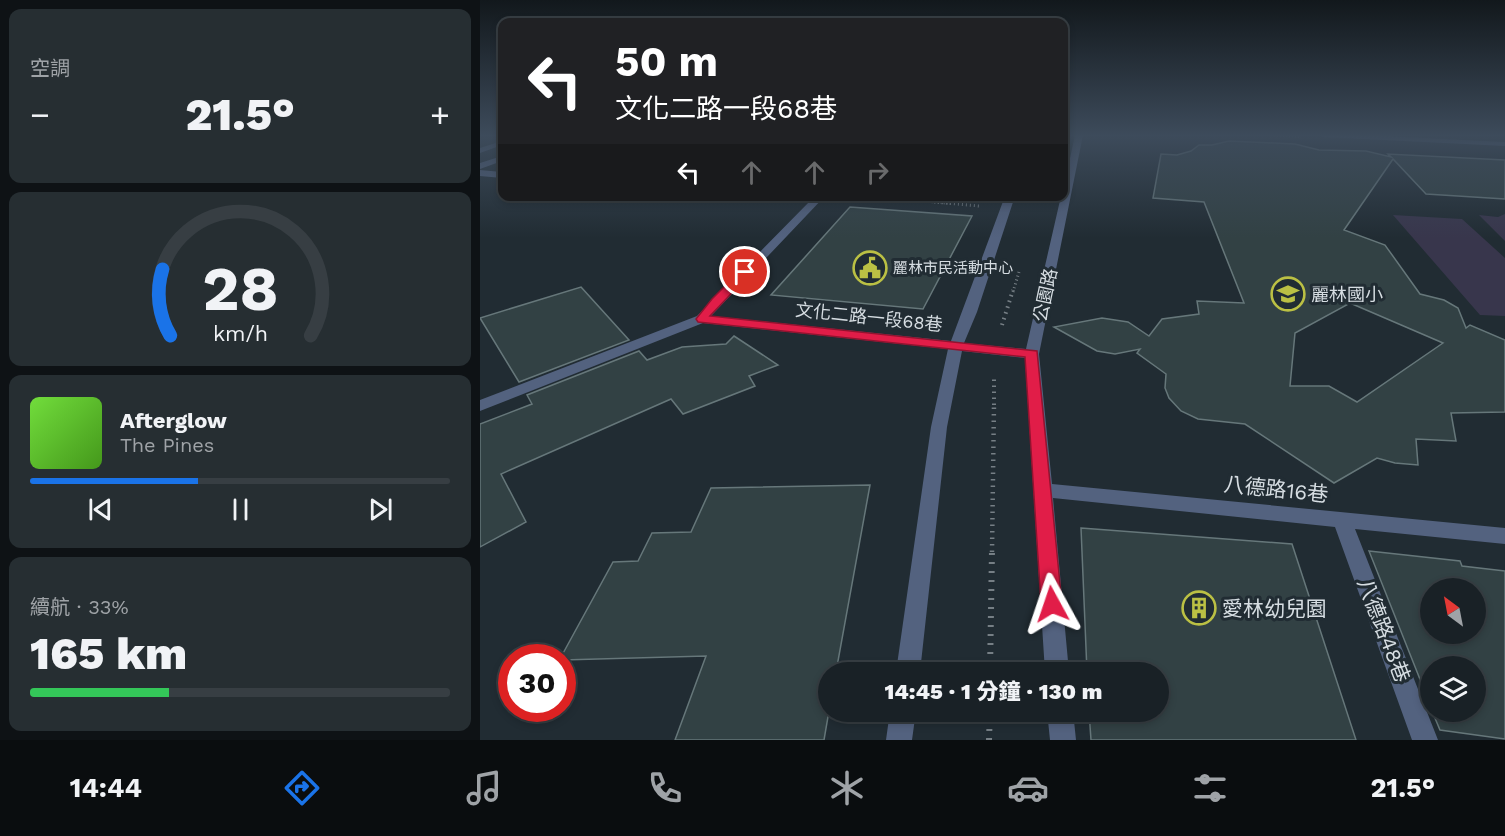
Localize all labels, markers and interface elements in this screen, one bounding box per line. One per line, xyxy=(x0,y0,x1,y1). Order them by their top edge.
text: 50 m xyxy=(615,37,718,86)
icon: left xyxy=(516,42,594,120)
text: 空調 xyxy=(30,56,70,80)
text: 21.5° xyxy=(185,88,295,141)
text: 文化二路一段68巷 xyxy=(615,93,837,125)
text: − xyxy=(30,95,50,134)
text: + xyxy=(430,95,450,134)
icon: left xyxy=(672,156,705,189)
icon: ahead xyxy=(735,156,768,189)
icon: ahead xyxy=(798,156,831,189)
icon: right xyxy=(861,156,894,189)
pin xyxy=(719,246,770,297)
public building icon: 麗林市民活動中心 xyxy=(852,250,888,286)
text: 28 xyxy=(202,252,278,325)
icon: arrive xyxy=(728,255,761,288)
place label: 麗林市民活動中心 xyxy=(893,259,1013,277)
street label: 公園路 xyxy=(1029,266,1061,324)
school or university icon: 麗林國小 xyxy=(1270,276,1306,312)
place label: 麗林國小 xyxy=(1311,284,1383,305)
street label: 文化二路一段68巷 xyxy=(794,299,944,335)
text: km/h xyxy=(212,321,268,346)
text: Afterglow xyxy=(120,408,227,433)
text: The Pines xyxy=(120,433,214,457)
street label: 八德路16巷 xyxy=(1222,471,1330,507)
icon: previous xyxy=(84,493,117,526)
icon: pause xyxy=(224,493,257,526)
icon: next xyxy=(364,493,397,526)
position arrow xyxy=(1020,572,1084,636)
street label: 八德路48巷 xyxy=(1353,574,1415,686)
north arrow xyxy=(1420,578,1486,644)
map controls xyxy=(1420,578,1486,722)
building icon: 愛林幼兒園 xyxy=(1181,590,1217,626)
text: 續航 · 33% xyxy=(30,595,129,619)
place label: 愛林幼兒園 xyxy=(1222,596,1327,621)
text: 165 km xyxy=(30,627,187,680)
speed limit sign: 30 xyxy=(498,644,576,722)
button: layers xyxy=(1420,656,1486,722)
text: 14:45 · 1 分鐘 · 130 m xyxy=(885,679,1102,704)
icon: directions xyxy=(281,767,323,809)
icon: music xyxy=(463,767,505,809)
icon: phone xyxy=(644,767,686,809)
icon: climate xyxy=(826,767,868,809)
icon: car xyxy=(1007,767,1049,809)
icon: filters xyxy=(1189,767,1231,809)
text: 14:44 xyxy=(70,772,142,804)
text: 21.5° xyxy=(1370,772,1435,804)

